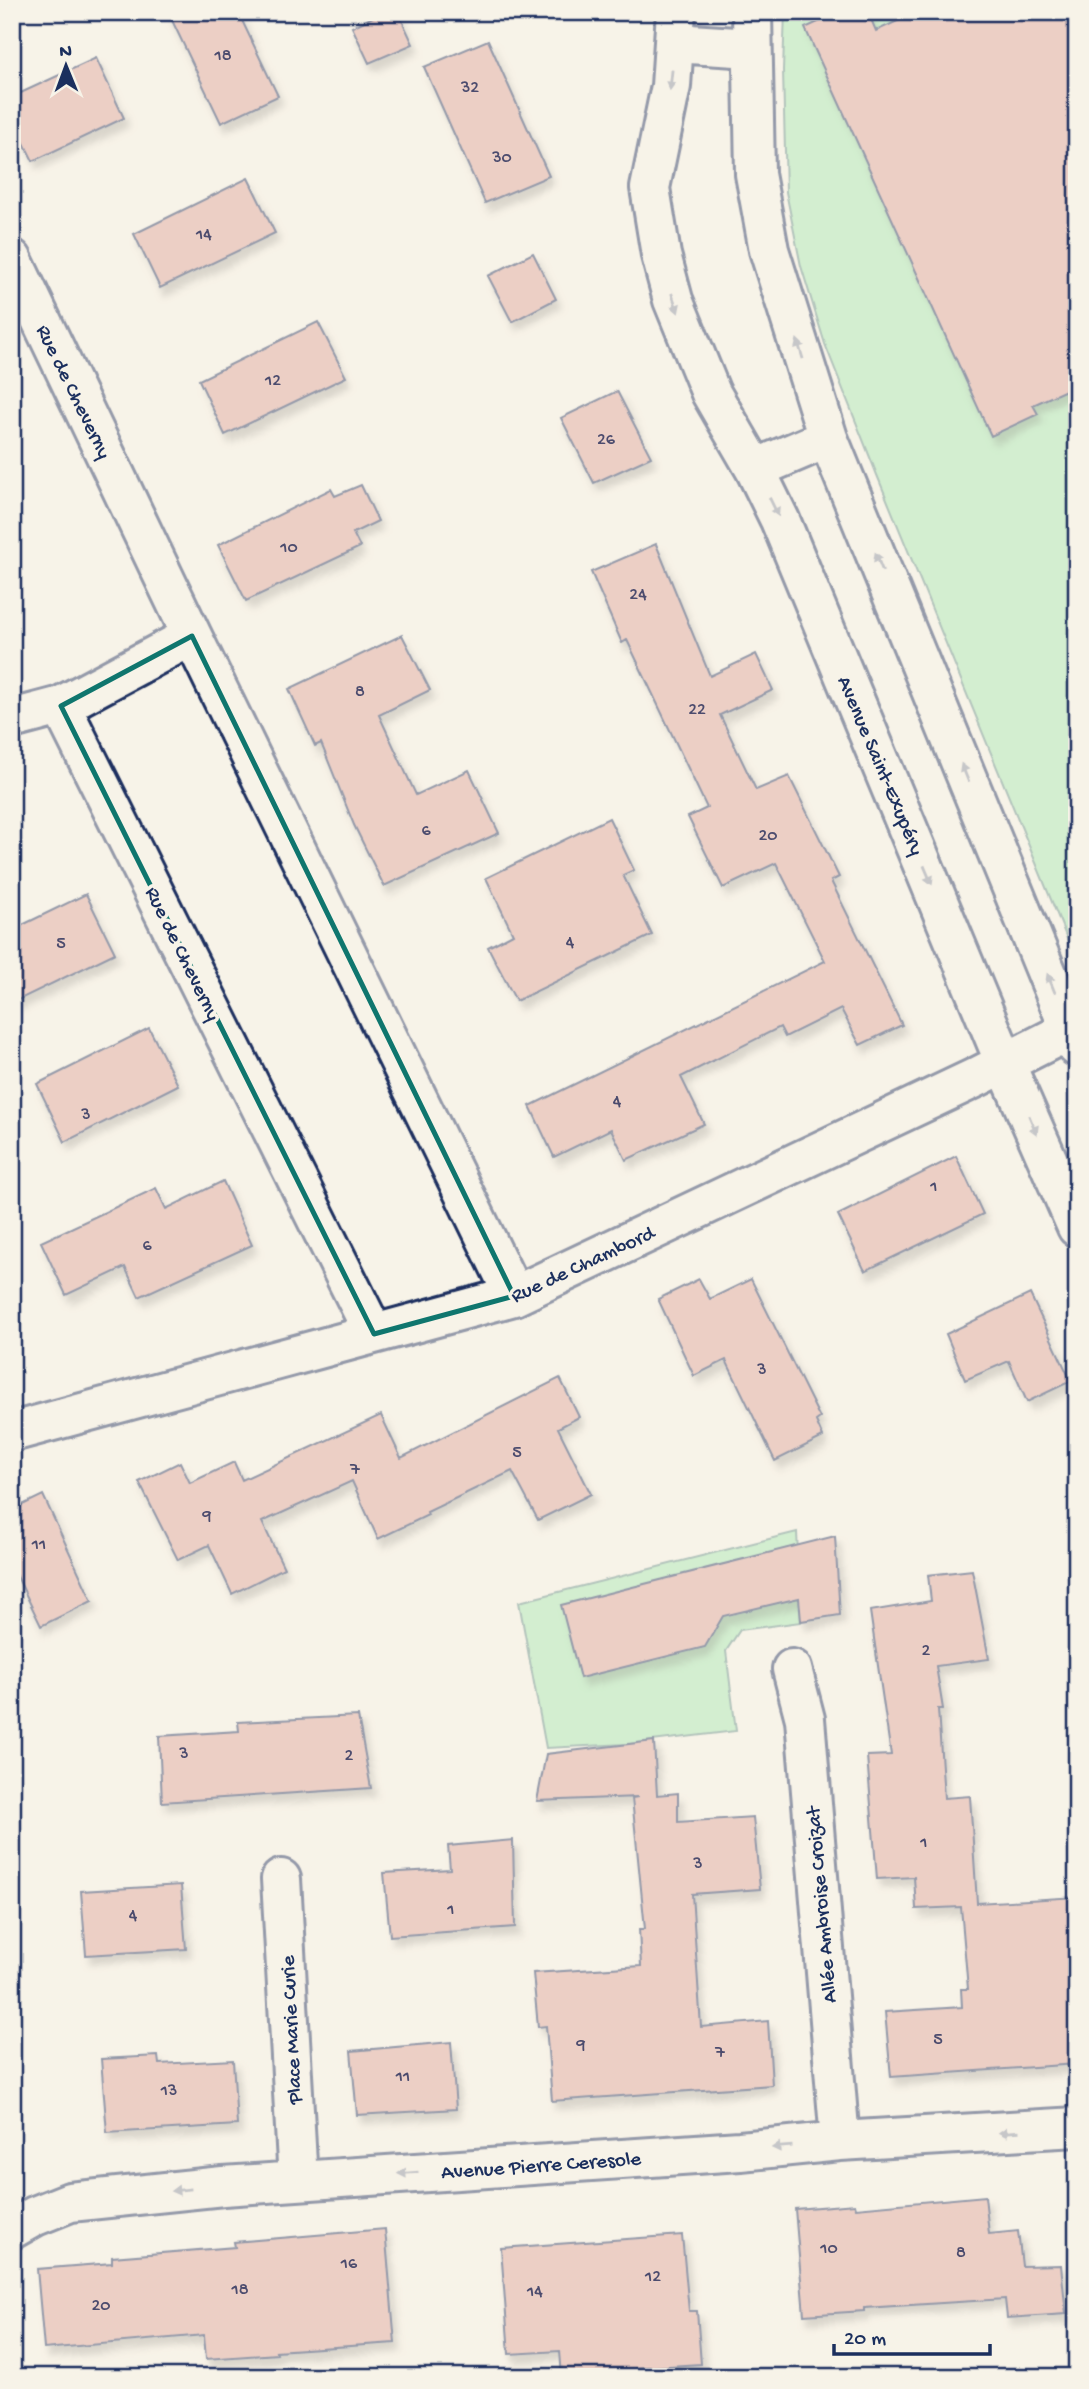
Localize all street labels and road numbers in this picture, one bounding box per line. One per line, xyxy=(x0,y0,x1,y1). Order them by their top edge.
street label: Rue de Cheverny xyxy=(29,321,115,464)
street label: Avenue Saint-Exupéry xyxy=(830,673,928,860)
street label: Rue de Cheverny xyxy=(138,883,224,1026)
street label: Rue de Chambord xyxy=(508,1221,661,1310)
street label: Allée Ambroise Croizat xyxy=(802,1803,845,2004)
street label: Place Marie Curie xyxy=(277,1954,310,2106)
street label: Avenue Pierre Ceresole xyxy=(440,2148,643,2187)

